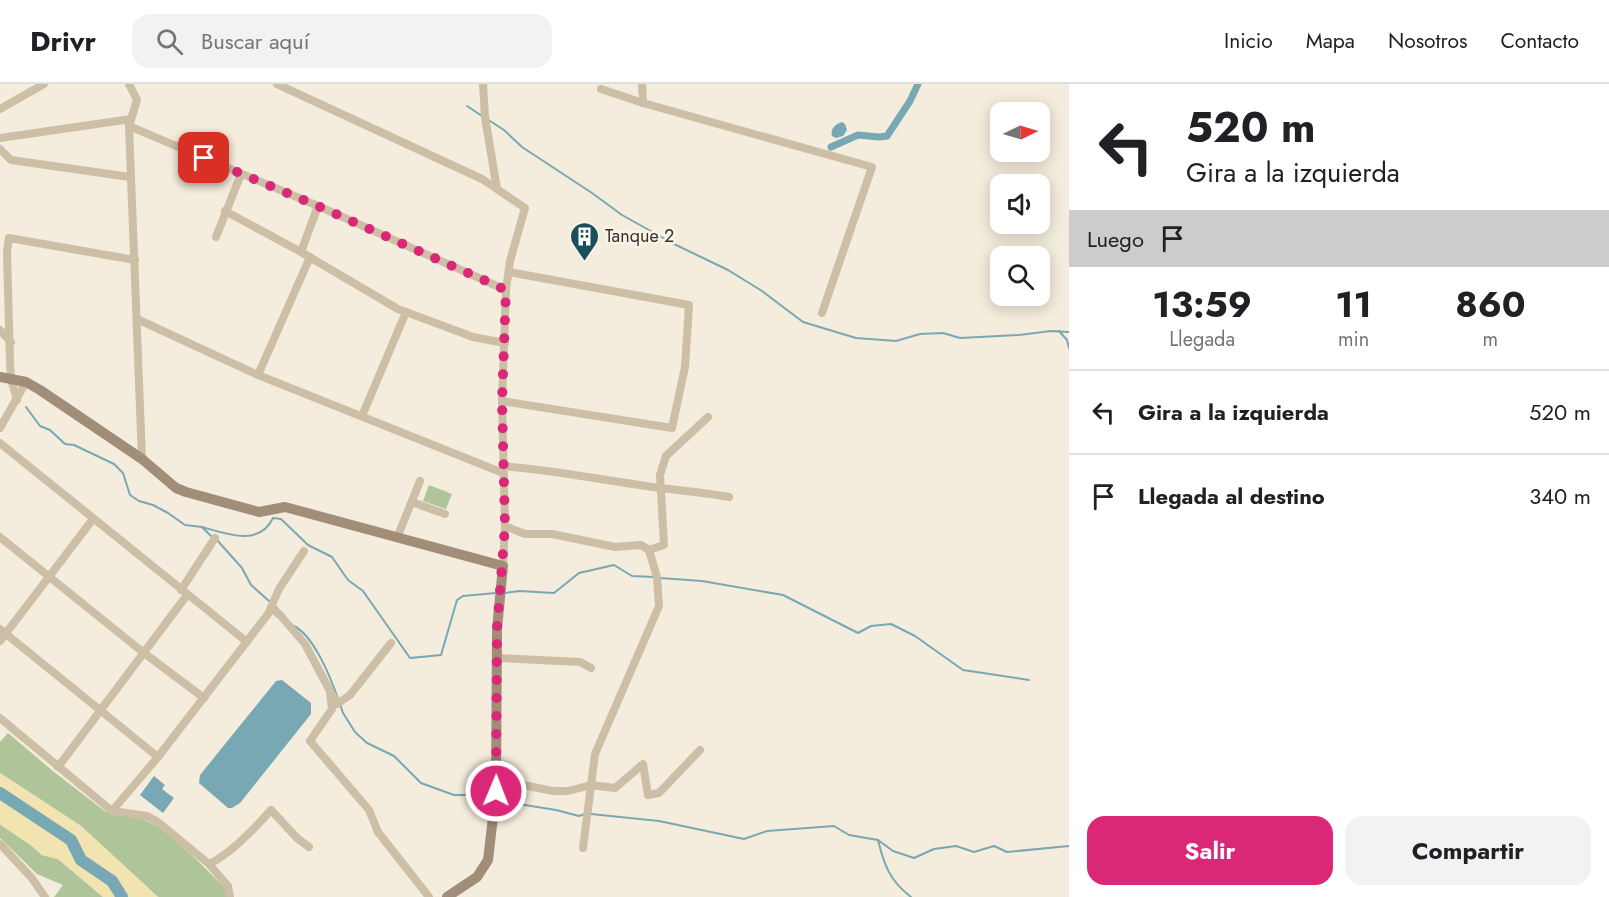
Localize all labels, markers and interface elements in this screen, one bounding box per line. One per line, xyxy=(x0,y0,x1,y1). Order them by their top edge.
search box xyxy=(132,14,552,68)
text: Drivr xyxy=(30,21,96,62)
icon: search xyxy=(153,25,186,58)
text: Buscar aquí xyxy=(201,25,309,57)
text: Inicio xyxy=(1224,26,1273,56)
text: Mapa xyxy=(1306,26,1355,56)
text: Nosotros xyxy=(1388,26,1467,56)
text: Contacto xyxy=(1500,26,1579,56)
text: 520 m xyxy=(1186,97,1316,158)
north arrow xyxy=(990,102,1050,162)
map controls xyxy=(990,102,1050,306)
icon: left xyxy=(1087,108,1165,186)
pin xyxy=(178,132,229,183)
icon: arrive xyxy=(187,141,220,174)
text: Gira a la izquierda xyxy=(1186,153,1400,192)
button: sound xyxy=(990,174,1050,234)
building icon: Tanque 2 xyxy=(568,220,600,262)
icon: arrive xyxy=(1156,222,1189,255)
place label: Tanque 2 xyxy=(605,223,674,249)
text: Luego xyxy=(1087,223,1144,255)
button: search xyxy=(990,246,1050,306)
text: 13:59 xyxy=(1152,278,1252,330)
text: 11 xyxy=(1335,278,1372,330)
text: 860 xyxy=(1455,278,1526,330)
text: Llegada xyxy=(1169,325,1235,354)
text: min xyxy=(1338,325,1369,354)
text: m xyxy=(1483,325,1498,354)
icon: left xyxy=(1087,396,1120,429)
text: Gira a la izquierda xyxy=(1138,396,1329,428)
text: 520 m xyxy=(1529,396,1591,428)
icon: arrive xyxy=(1087,480,1120,513)
text: Llegada al destino xyxy=(1138,480,1325,512)
text: 340 m xyxy=(1529,480,1591,512)
position arrow xyxy=(464,759,528,823)
button: Salir xyxy=(1087,816,1333,885)
button: Compartir xyxy=(1345,816,1591,885)

